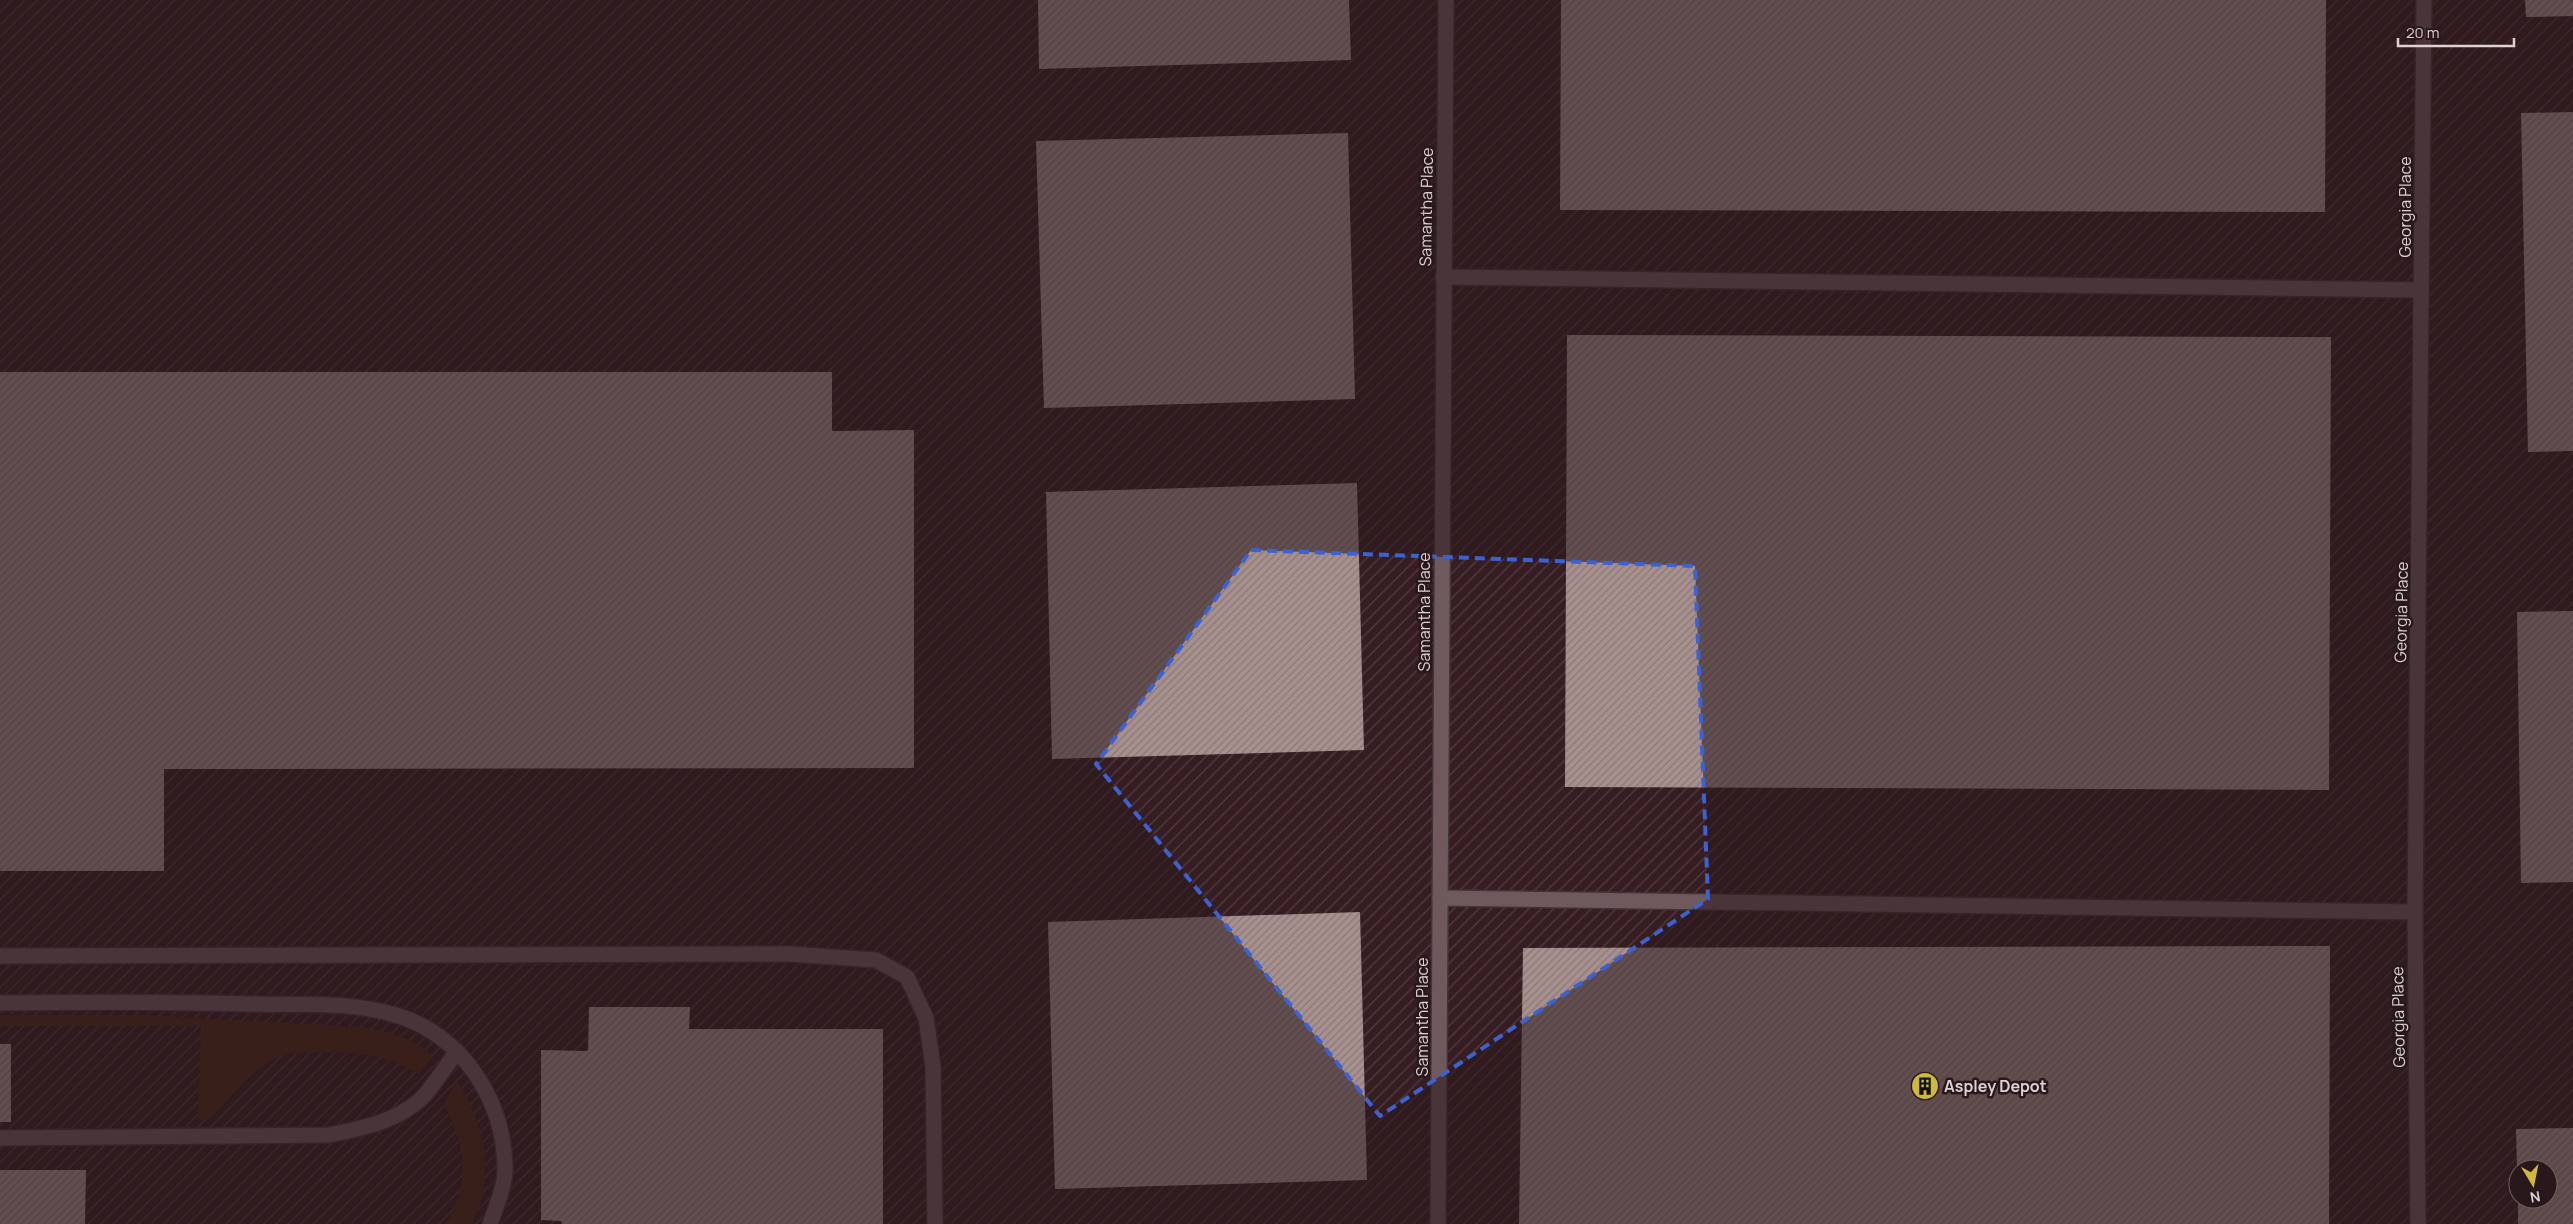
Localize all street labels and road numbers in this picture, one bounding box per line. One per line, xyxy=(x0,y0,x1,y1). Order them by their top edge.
street label: Samantha Place xyxy=(1414,147,1438,267)
street label: Georgia Place xyxy=(2394,156,2416,258)
street label: Samantha Place xyxy=(1413,553,1435,671)
street label: Georgia Place xyxy=(2389,561,2413,663)
street label: Samantha Place xyxy=(1411,958,1433,1076)
street label: Georgia Place xyxy=(2386,966,2410,1068)

